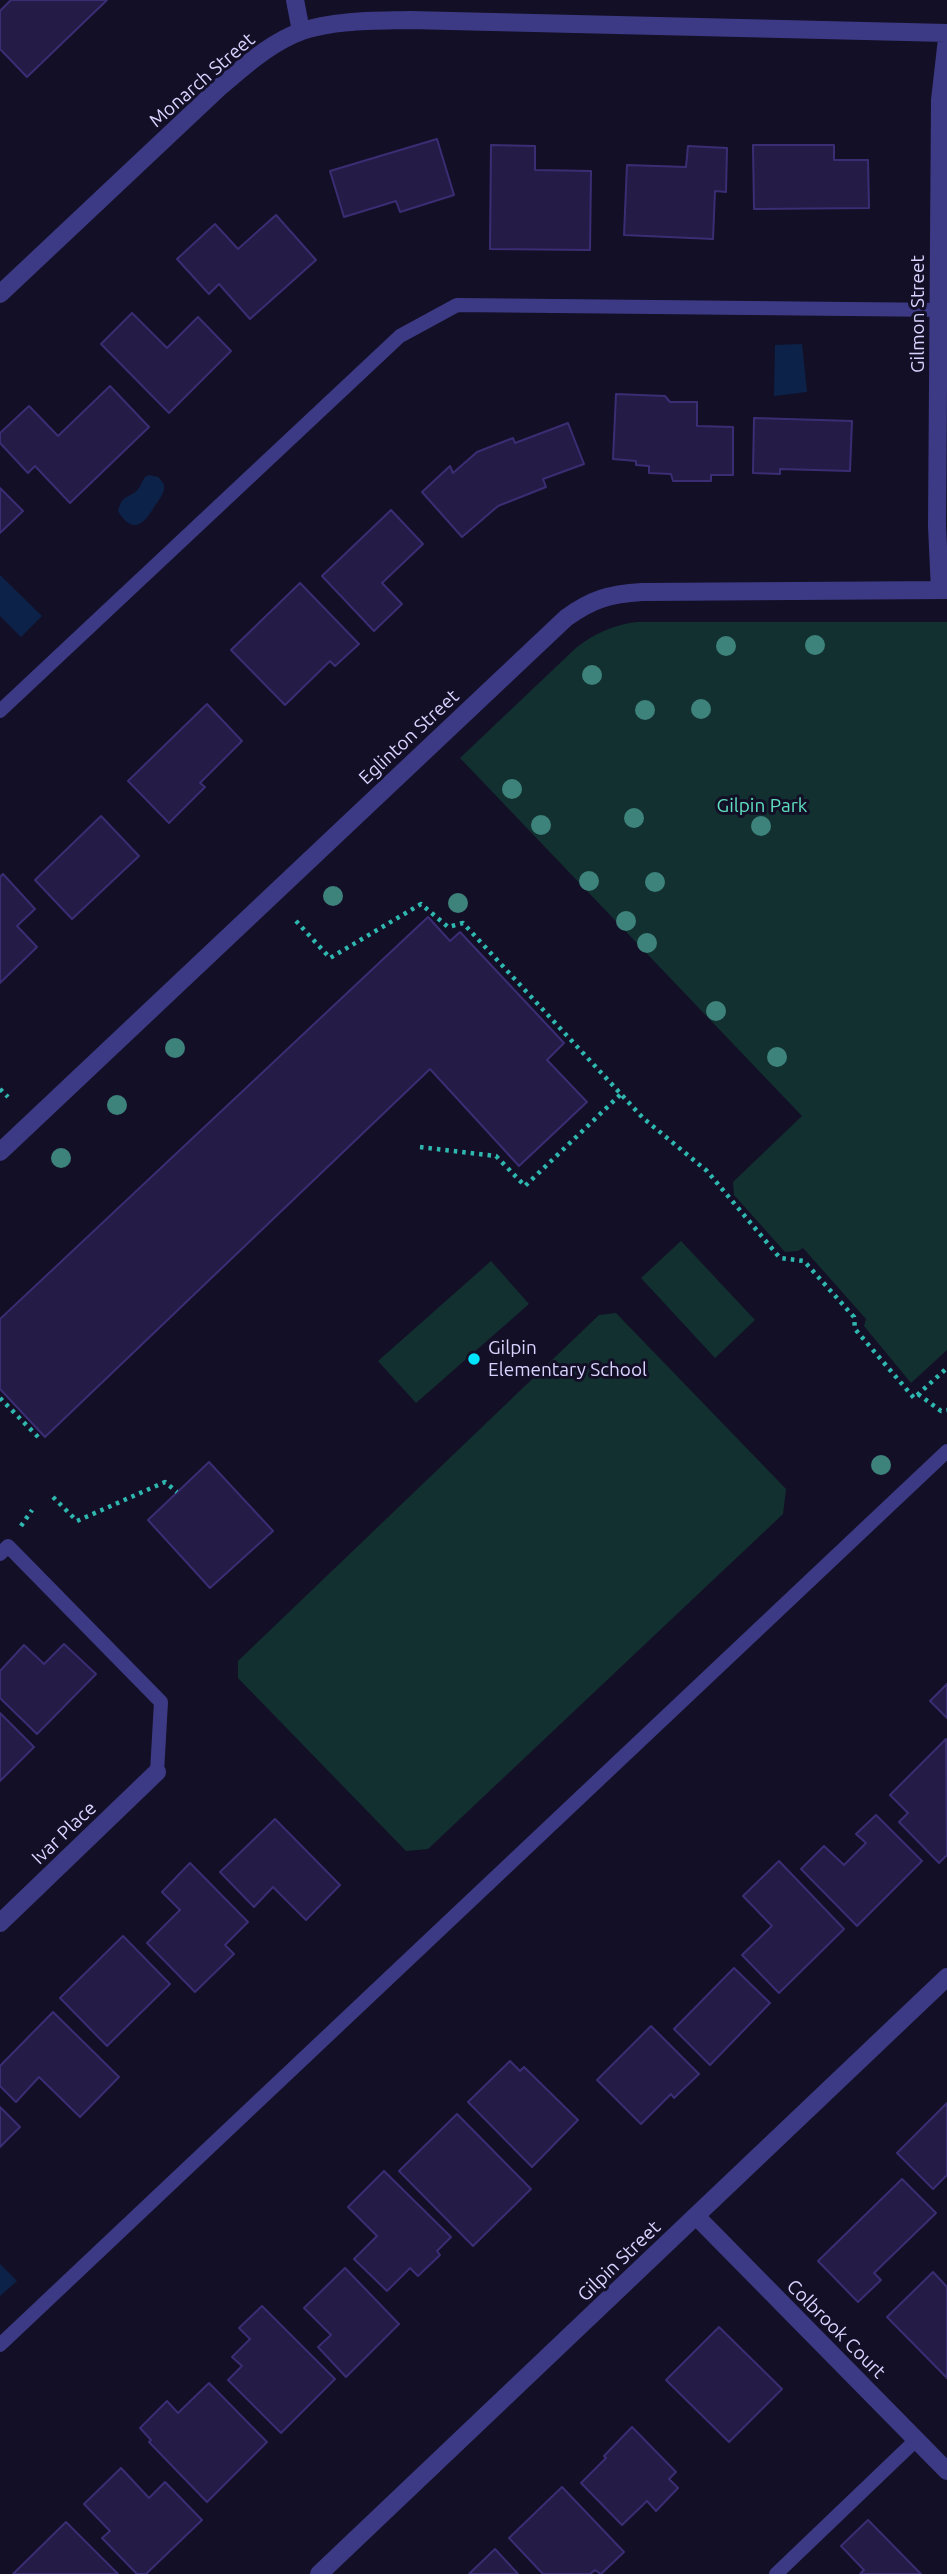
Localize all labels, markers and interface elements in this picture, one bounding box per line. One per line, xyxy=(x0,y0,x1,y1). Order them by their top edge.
street label: Monarch Street xyxy=(145,28,259,132)
street label: Gilmon Street xyxy=(907,255,929,373)
street label: Eglinton Street xyxy=(354,685,464,789)
park label: Gilpin Park xyxy=(717,795,807,817)
place label: Gilpin Elementary School xyxy=(488,1337,647,1381)
marker: Gilpin Elementary School xyxy=(466,1351,482,1367)
street label: Ivar Place xyxy=(27,1797,101,1869)
street label: Gilpin Street xyxy=(573,2216,665,2306)
street label: Colbrook Court xyxy=(782,2275,890,2383)

